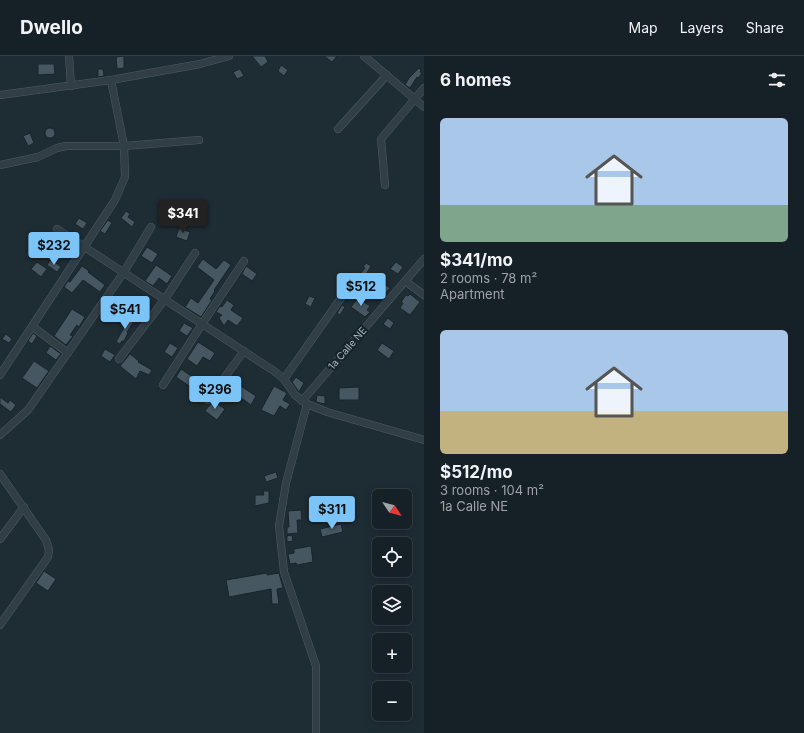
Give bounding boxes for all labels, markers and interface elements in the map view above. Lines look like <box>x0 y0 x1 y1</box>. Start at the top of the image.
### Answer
text: Dwello <box>20 16 83 39</box>
text: Map <box>629 19 658 36</box>
text: Layers <box>680 19 724 36</box>
text: Share <box>746 19 784 36</box>
icon: filters <box>766 69 788 91</box>
text: 6 homes <box>440 70 511 90</box>
icon: home <box>578 144 650 216</box>
pin: $341 <box>159 200 207 234</box>
text: $341 <box>168 205 198 221</box>
pin: $232 <box>30 232 78 266</box>
text: $232 <box>37 237 71 253</box>
text: $341/mo <box>440 250 513 270</box>
text: 2 rooms · 78 m² <box>440 270 537 286</box>
pin: $512 <box>337 273 385 307</box>
text: $512 <box>346 278 376 294</box>
text: Apartment <box>440 286 505 302</box>
pin: $541 <box>101 296 149 330</box>
text: $541 <box>110 301 140 317</box>
street label: 1a Calle NE <box>325 324 369 372</box>
icon: home <box>578 356 650 428</box>
pin: $296 <box>191 376 239 410</box>
text: $296 <box>198 381 232 397</box>
text: $512/mo <box>440 462 513 482</box>
text: 3 rooms · 104 m² <box>440 482 544 498</box>
north arrow <box>372 489 412 529</box>
map controls <box>372 489 412 721</box>
pin: $311 <box>308 496 356 530</box>
text: 1a Calle NE <box>440 498 508 514</box>
text: $311 <box>318 501 346 517</box>
button: locate <box>372 537 412 577</box>
button: layers <box>372 585 412 625</box>
button: + <box>372 633 412 673</box>
button: − <box>372 681 412 721</box>

